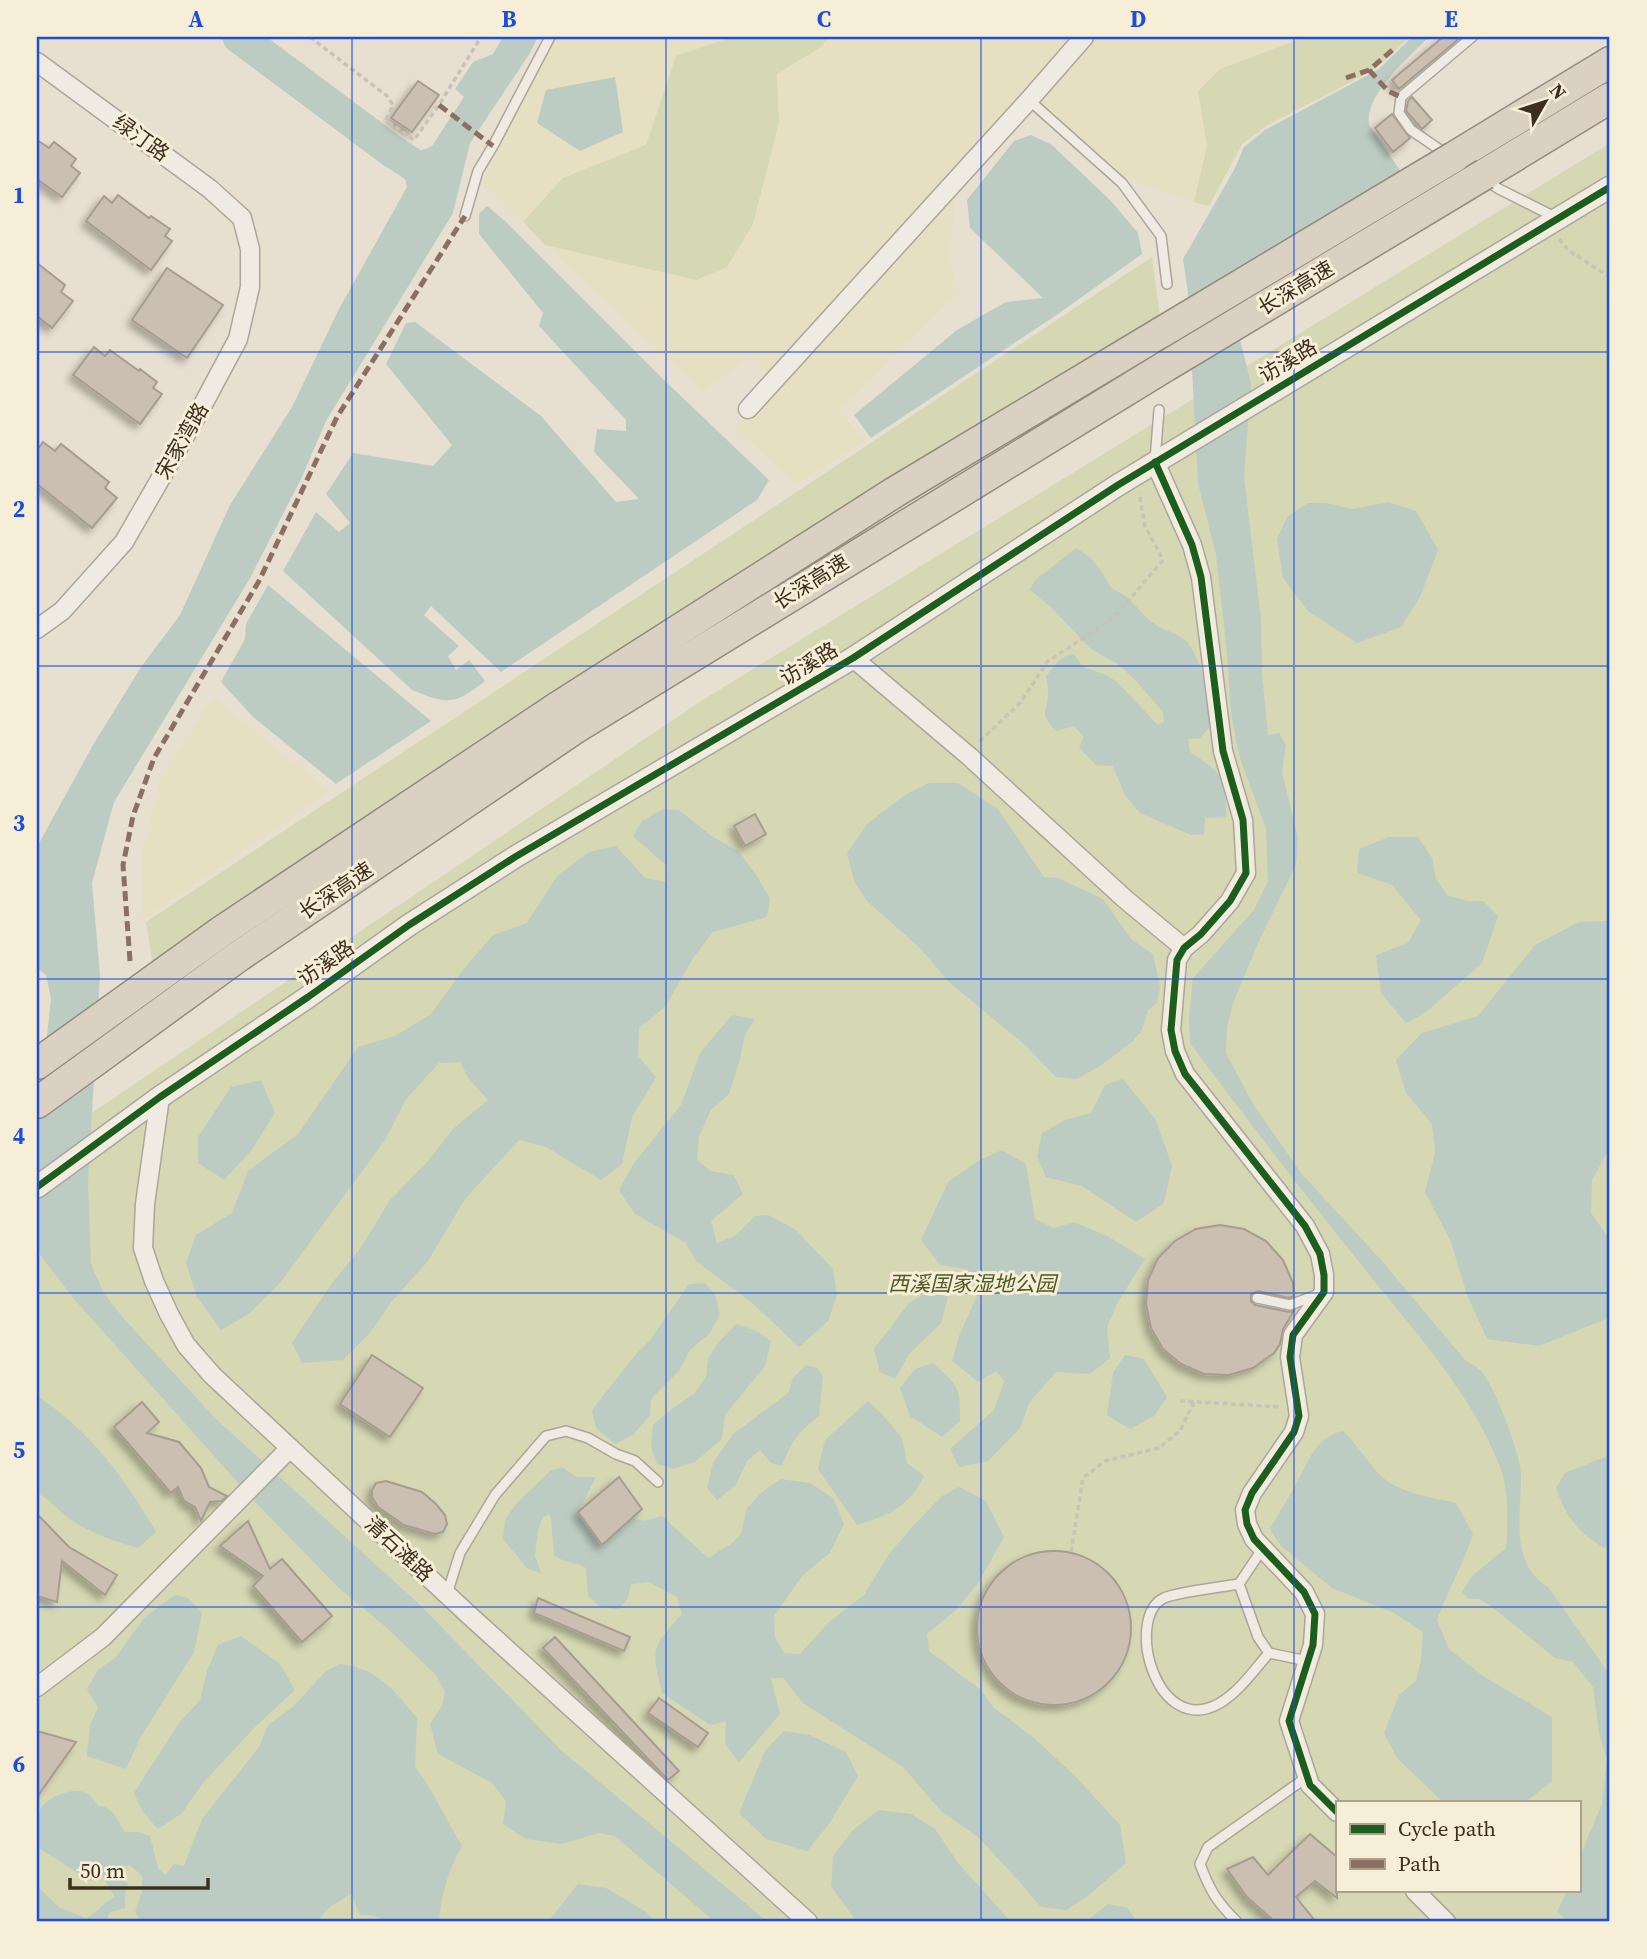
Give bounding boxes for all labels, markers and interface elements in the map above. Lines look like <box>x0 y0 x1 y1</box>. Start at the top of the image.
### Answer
text: A <box>188 3 204 35</box>
text: B <box>502 3 517 35</box>
text: C <box>817 3 831 35</box>
text: D <box>1130 3 1146 35</box>
text: E <box>1444 3 1458 35</box>
north arrow <box>1510 66 1580 136</box>
text: N <box>1544 78 1573 105</box>
street label: 绿汀路 <box>107 107 175 168</box>
text: 1 <box>13 179 25 211</box>
street label: 长深高速 <box>1252 254 1339 322</box>
street label: 访溪路 <box>1253 332 1322 389</box>
street label: 宋家湾路 <box>148 397 215 484</box>
text: 2 <box>13 493 25 525</box>
street label: 长深高速 <box>767 547 854 616</box>
street label: 访溪路 <box>774 635 843 692</box>
text: 3 <box>13 807 25 839</box>
street label: 长深高速 <box>293 855 379 926</box>
street label: 访溪路 <box>292 933 360 993</box>
text: 4 <box>13 1120 25 1152</box>
park label: 西溪国家湿地公园 <box>888 1269 1059 1298</box>
text: 5 <box>13 1434 25 1466</box>
street label: 清石滩路 <box>359 1509 440 1588</box>
text: 6 <box>13 1748 25 1780</box>
legend <box>1336 1801 1580 1892</box>
text: Cycle path <box>1398 1814 1496 1843</box>
scale bar <box>70 1847 208 1891</box>
text: Path <box>1398 1849 1441 1878</box>
text: 50 m <box>80 1856 125 1885</box>

